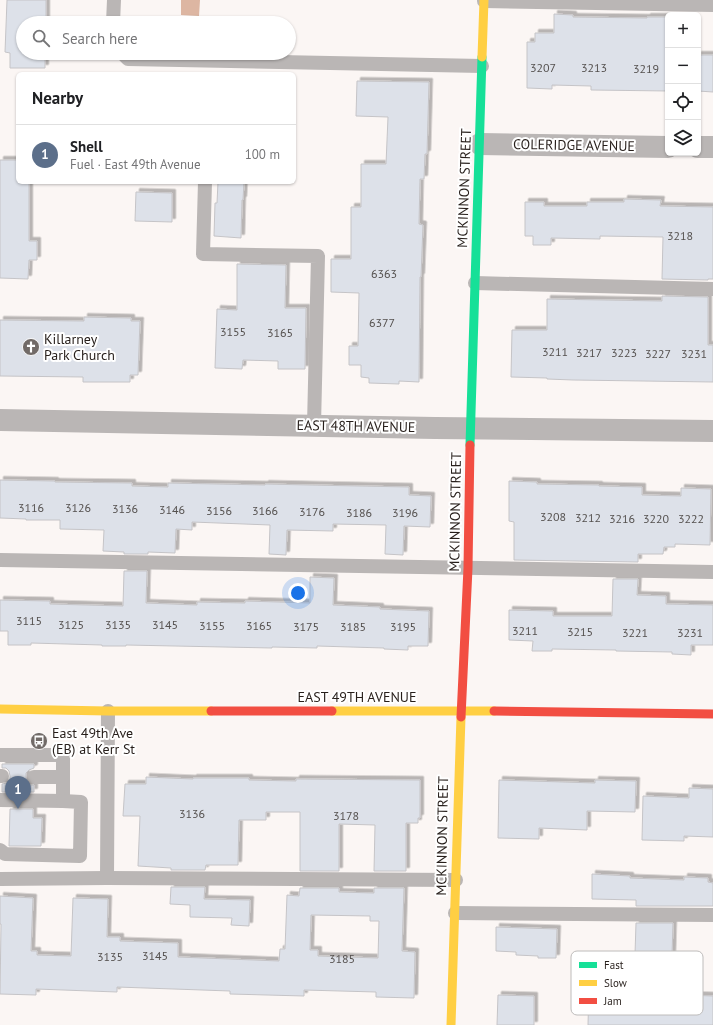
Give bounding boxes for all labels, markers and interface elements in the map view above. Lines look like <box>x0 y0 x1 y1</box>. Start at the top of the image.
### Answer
map controls <box>665 12 701 156</box>
button: + <box>665 12 701 48</box>
search box <box>16 16 296 60</box>
icon: search <box>30 27 52 49</box>
text: Search here <box>62 29 138 48</box>
button: − <box>665 48 701 84</box>
house number: 3207 <box>530 60 556 75</box>
house number: 3213 <box>581 60 607 75</box>
house number: 3219 <box>633 61 659 76</box>
button: locate <box>665 84 701 120</box>
text: Nearby <box>32 87 83 109</box>
button: layers <box>665 120 701 156</box>
street label: MCKINNON STREET <box>453 128 475 248</box>
street label: COLERIDGE AVENUE <box>513 135 635 155</box>
text: Shell <box>70 137 103 156</box>
text: 1 <box>41 146 49 163</box>
text: 100 m <box>245 146 280 163</box>
text: Fuel · East 49th Avenue <box>70 156 201 173</box>
house number: 3218 <box>667 228 693 243</box>
house number: 6363 <box>371 266 397 281</box>
house number: 6377 <box>369 315 395 330</box>
house number: 3155 <box>220 324 246 339</box>
house number: 3165 <box>267 325 293 340</box>
place label: Killarney Park Church <box>44 330 115 364</box>
church icon: Killarney Park Church <box>21 337 41 357</box>
house number: 3211 <box>542 344 568 359</box>
house number: 3217 <box>576 345 602 360</box>
house number: 3223 <box>611 345 637 360</box>
house number: 3227 <box>645 346 671 361</box>
house number: 3231 <box>681 346 707 361</box>
street label: EAST 48TH AVENUE <box>296 416 416 436</box>
street label: MCKINNON STREET <box>445 452 465 572</box>
house number: 3116 <box>18 500 44 515</box>
house number: 3126 <box>65 500 91 515</box>
house number: 3136 <box>112 501 138 516</box>
house number: 3146 <box>159 502 185 517</box>
house number: 3156 <box>206 503 232 518</box>
house number: 3166 <box>252 503 278 518</box>
house number: 3176 <box>299 504 325 519</box>
house number: 3186 <box>346 505 372 520</box>
house number: 3196 <box>392 505 418 520</box>
house number: 3208 <box>540 509 566 524</box>
house number: 3212 <box>575 510 601 525</box>
house number: 3216 <box>609 511 635 526</box>
house number: 3220 <box>643 511 670 526</box>
house number: 3222 <box>678 511 704 526</box>
your location <box>288 583 308 603</box>
house number: 3115 <box>16 613 42 628</box>
house number: 3125 <box>58 617 84 632</box>
house number: 3135 <box>105 617 131 632</box>
house number: 3145 <box>152 617 178 632</box>
house number: 3155 <box>199 618 225 633</box>
house number: 3165 <box>246 618 272 633</box>
house number: 3175 <box>293 619 319 634</box>
house number: 3185 <box>340 619 366 634</box>
house number: 3195 <box>390 619 416 634</box>
house number: 3211 <box>512 623 538 638</box>
house number: 3215 <box>567 624 593 639</box>
house number: 3221 <box>622 625 648 640</box>
house number: 3231 <box>677 625 703 640</box>
street label: EAST 49TH AVENUE <box>298 688 416 706</box>
place label: East 49th Ave (EB) at Kerr St <box>52 724 135 758</box>
bus stop icon: East 49th Ave (EB) at Kerr St <box>29 731 49 751</box>
pin: 1 <box>5 776 31 809</box>
street label: MCKINNON STREET <box>432 776 452 896</box>
house number: 3136 <box>179 806 205 821</box>
house number: 3178 <box>333 808 359 823</box>
house number: 3145 <box>142 948 168 963</box>
house number: 3135 <box>97 949 123 964</box>
house number: 3185 <box>329 951 355 966</box>
legend <box>571 951 703 1015</box>
text: Fast <box>604 958 624 972</box>
text: Slow <box>604 976 627 990</box>
text: Jam <box>603 994 622 1008</box>

